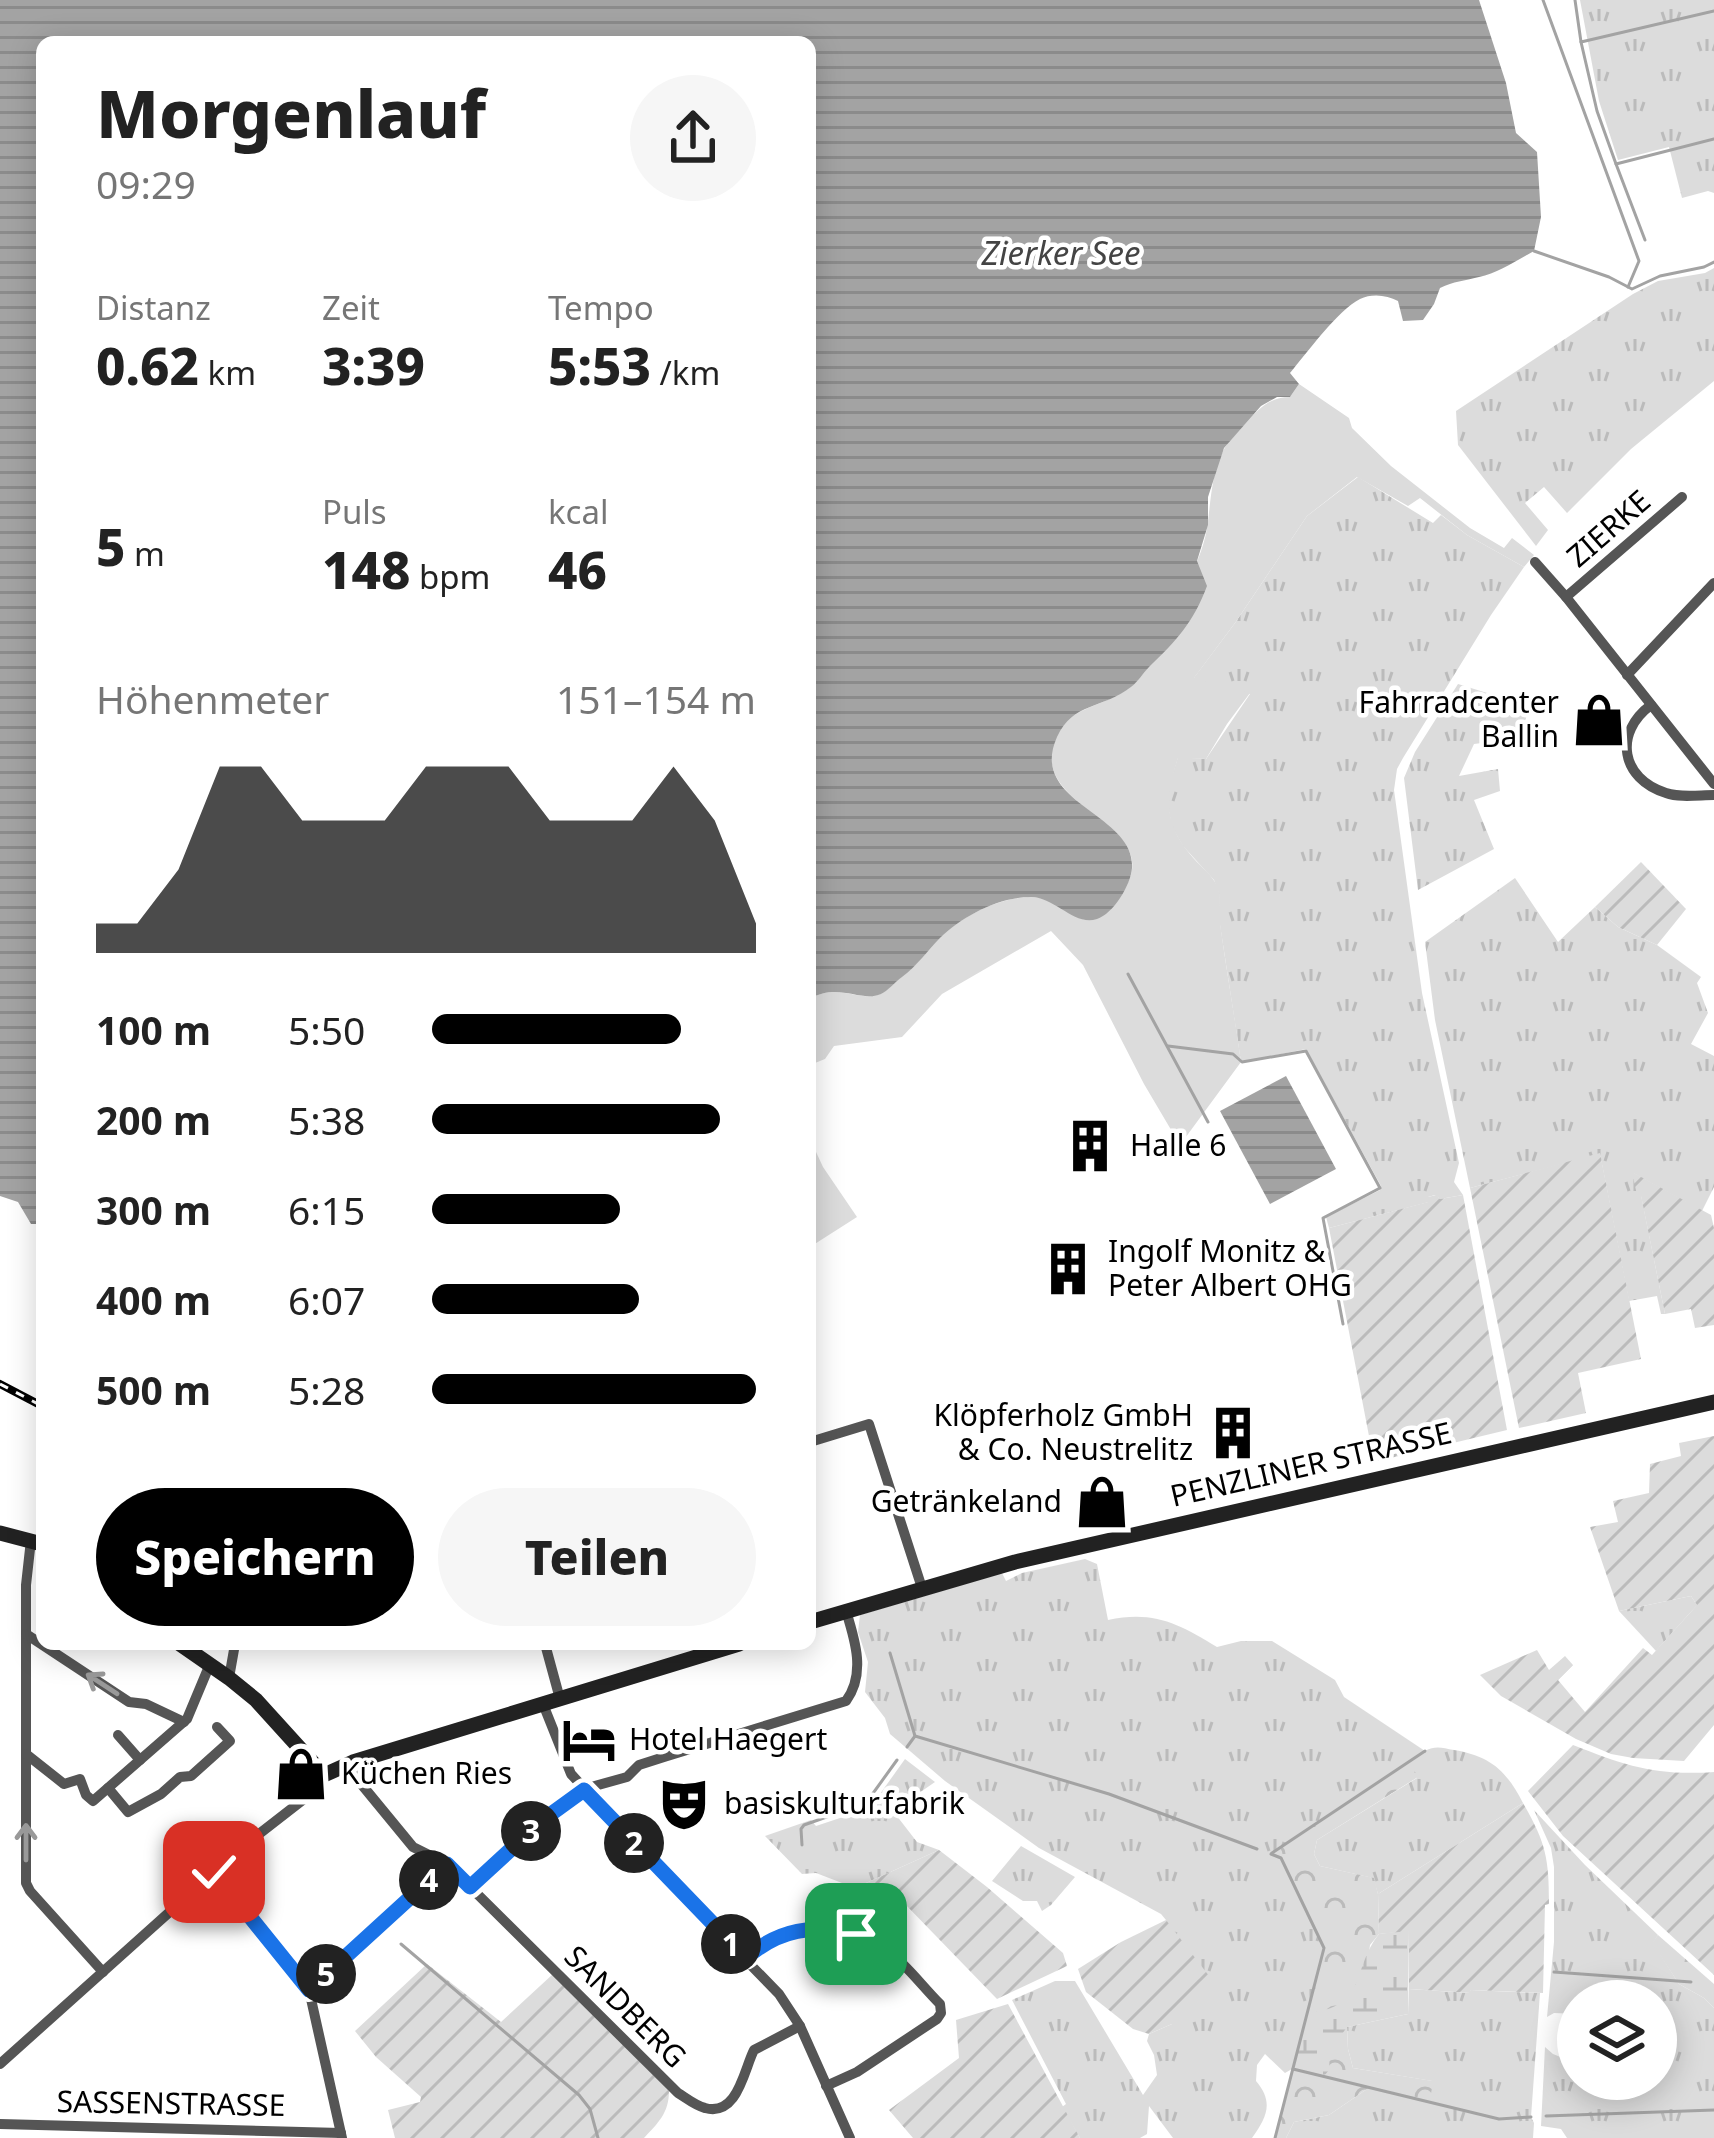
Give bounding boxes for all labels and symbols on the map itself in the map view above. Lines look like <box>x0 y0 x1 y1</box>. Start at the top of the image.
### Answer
water label: Zierker See <box>980 230 1141 275</box>
street label: ZIERKE <box>1558 480 1658 575</box>
place label: Fahrradcenter Ballin <box>1359 681 1559 756</box>
shop icon: Fahrradcenter Ballin <box>1570 691 1628 749</box>
building icon: Halle 6 <box>1061 1117 1119 1175</box>
place label: Halle 6 <box>1130 1124 1226 1165</box>
place label: Ingolf Monitz & Peter Albert OHG <box>1108 1230 1352 1305</box>
building icon: Ingolf Monitz & Peter Albert OHG <box>1039 1240 1097 1298</box>
place label: Klöpferholz GmbH & Co. Neustrelitz <box>934 1394 1193 1469</box>
building icon: Klöpferholz GmbH & Co. Neustrelitz <box>1204 1404 1262 1462</box>
street label: PENZLINER STRASSE <box>1166 1411 1455 1516</box>
shop icon: Getränkeland <box>1073 1473 1131 1531</box>
place label: Getränkeland <box>871 1480 1062 1521</box>
one-way arrow <box>86 1672 120 1697</box>
hotel icon: Hotel Haegert <box>560 1711 618 1769</box>
place label: Hotel Haegert <box>629 1718 827 1759</box>
shop icon: Küchen Ries <box>272 1745 330 1803</box>
place label: Küchen Ries <box>341 1752 512 1793</box>
theatre icon: basiskultur.fabrik <box>655 1775 713 1833</box>
place label: basiskultur.fabrik <box>724 1782 965 1823</box>
pin: 3 <box>501 1801 561 1861</box>
pin: 2 <box>604 1813 664 1873</box>
pin <box>163 1821 265 1923</box>
one-way arrow <box>15 1823 37 1862</box>
pin: 4 <box>399 1850 459 1910</box>
pin <box>805 1883 907 1985</box>
pin: 1 <box>701 1914 761 1974</box>
street label: SANDBERG <box>556 1936 696 2076</box>
pin: 5 <box>296 1944 356 2004</box>
street label: SASSENSTRASSE <box>56 2080 286 2125</box>

